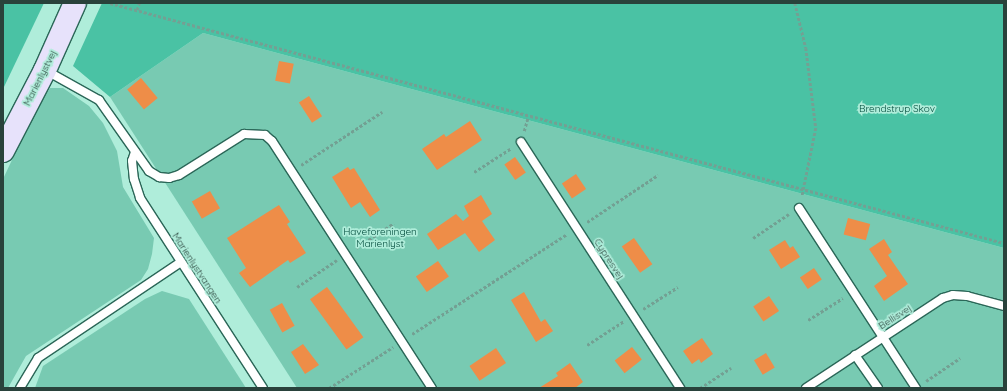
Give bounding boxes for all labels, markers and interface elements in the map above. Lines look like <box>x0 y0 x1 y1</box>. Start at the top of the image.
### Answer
street label: Marienlystvej <box>21 48 59 108</box>
park label: Brendstrup Skov <box>859 103 935 115</box>
park label: Haveforeningen Marienlyst <box>343 225 417 248</box>
street label: Marienlystvangen <box>170 230 224 306</box>
street label: Cypresvej <box>591 237 627 281</box>
street label: Bellisvej <box>876 302 914 332</box>

